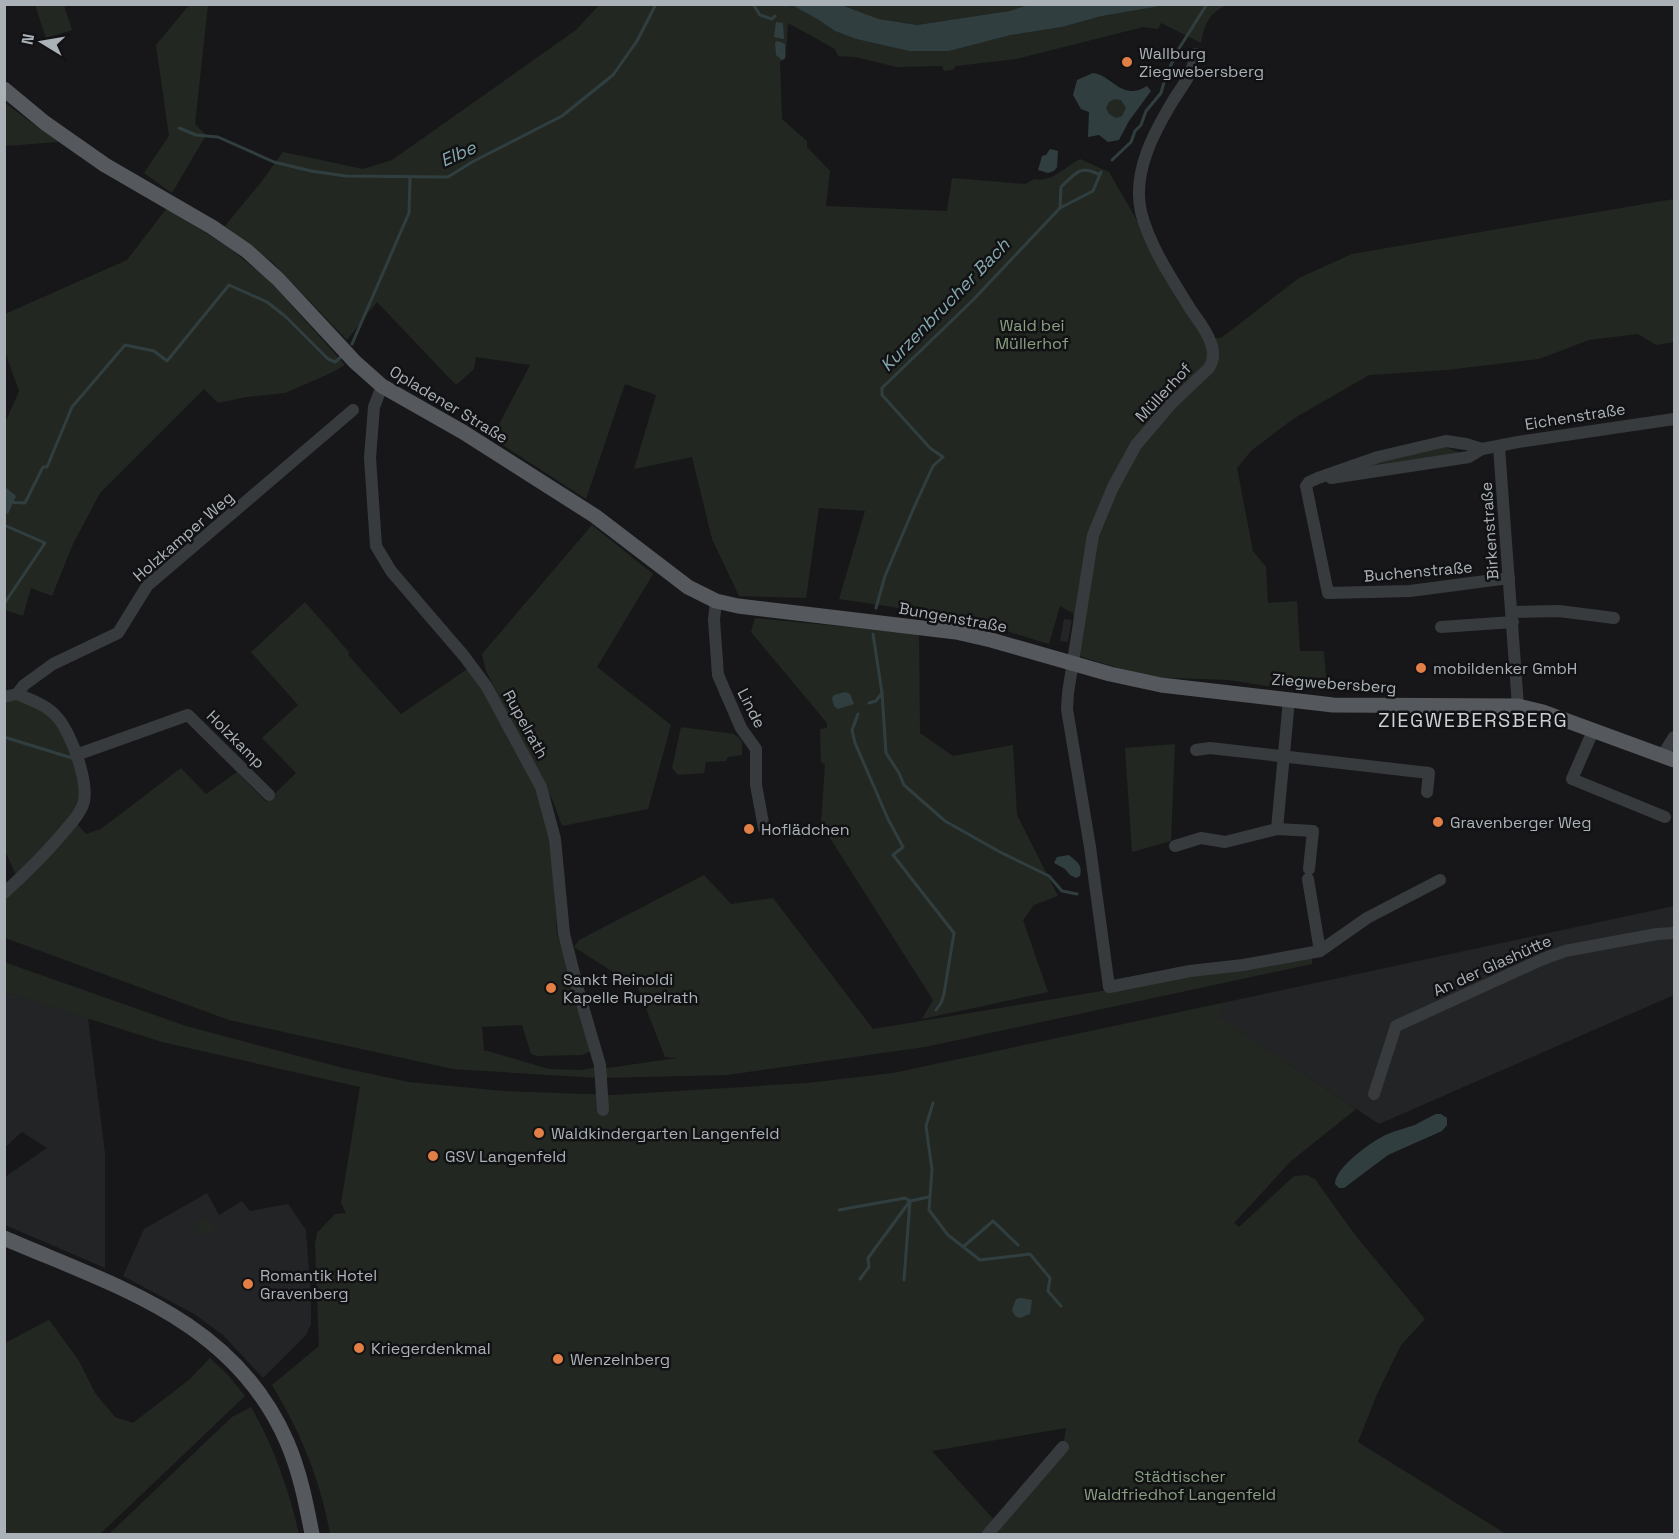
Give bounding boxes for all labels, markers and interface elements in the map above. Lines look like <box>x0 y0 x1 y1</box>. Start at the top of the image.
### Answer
north arrow <box>12 12 72 72</box>
text: N <box>16 32 39 47</box>
place label: Wallburg Ziegwebersberg <box>1139 43 1264 82</box>
marker: Wallburg Ziegwebersberg <box>1120 55 1134 69</box>
water label: Elbe <box>436 135 481 172</box>
water label: Kurzenbrucher Bach <box>875 233 1015 376</box>
park label: Wald bei Müllerhof <box>995 315 1069 354</box>
street label: Müllerhof <box>1131 358 1196 426</box>
street label: Opladener Straße <box>386 361 512 448</box>
street label: Eichenstraße <box>1523 398 1627 435</box>
street label: Birkenstraße <box>1476 481 1503 581</box>
street label: Holzkamper Weg <box>128 487 238 586</box>
street label: Buchenstraße <box>1363 556 1473 587</box>
street label: Bungenstraße <box>897 598 1009 637</box>
place label: mobildenker GmbH <box>1433 658 1577 679</box>
marker: mobildenker GmbH <box>1414 661 1428 675</box>
street label: Ziegwebersberg <box>1271 669 1397 698</box>
street label: Linde <box>733 685 771 732</box>
street label: Rupelrath <box>498 686 553 762</box>
street label: Holzkamp <box>202 706 269 773</box>
district label: ZIEGWEBERSBERG <box>1378 707 1568 733</box>
place label: Gravenberger Weg <box>1450 812 1592 833</box>
marker: Gravenberger Weg <box>1431 815 1445 829</box>
place label: Hoflädchen <box>761 819 850 840</box>
marker: Hoflädchen <box>742 822 756 836</box>
street label: An der Glashütte <box>1430 930 1555 1001</box>
place label: Sankt Reinoldi Kapelle Rupelrath <box>563 969 698 1008</box>
marker: Sankt Reinoldi Kapelle Rupelrath <box>544 981 558 995</box>
place label: Waldkindergarten Langenfeld <box>551 1123 780 1144</box>
marker: Waldkindergarten Langenfeld <box>532 1126 546 1140</box>
place label: GSV Langenfeld <box>445 1146 566 1167</box>
marker: GSV Langenfeld <box>426 1149 440 1163</box>
place label: Romantik Hotel Gravenberg <box>260 1265 377 1304</box>
marker: Romantik Hotel Gravenberg <box>241 1277 255 1291</box>
place label: Kriegerdenkmal <box>371 1338 491 1359</box>
marker: Kriegerdenkmal <box>352 1341 366 1355</box>
place label: Wenzelnberg <box>570 1349 670 1370</box>
marker: Wenzelnberg <box>551 1352 565 1366</box>
park label: Städtischer Waldfriedhof Langenfeld <box>1084 1466 1276 1505</box>

